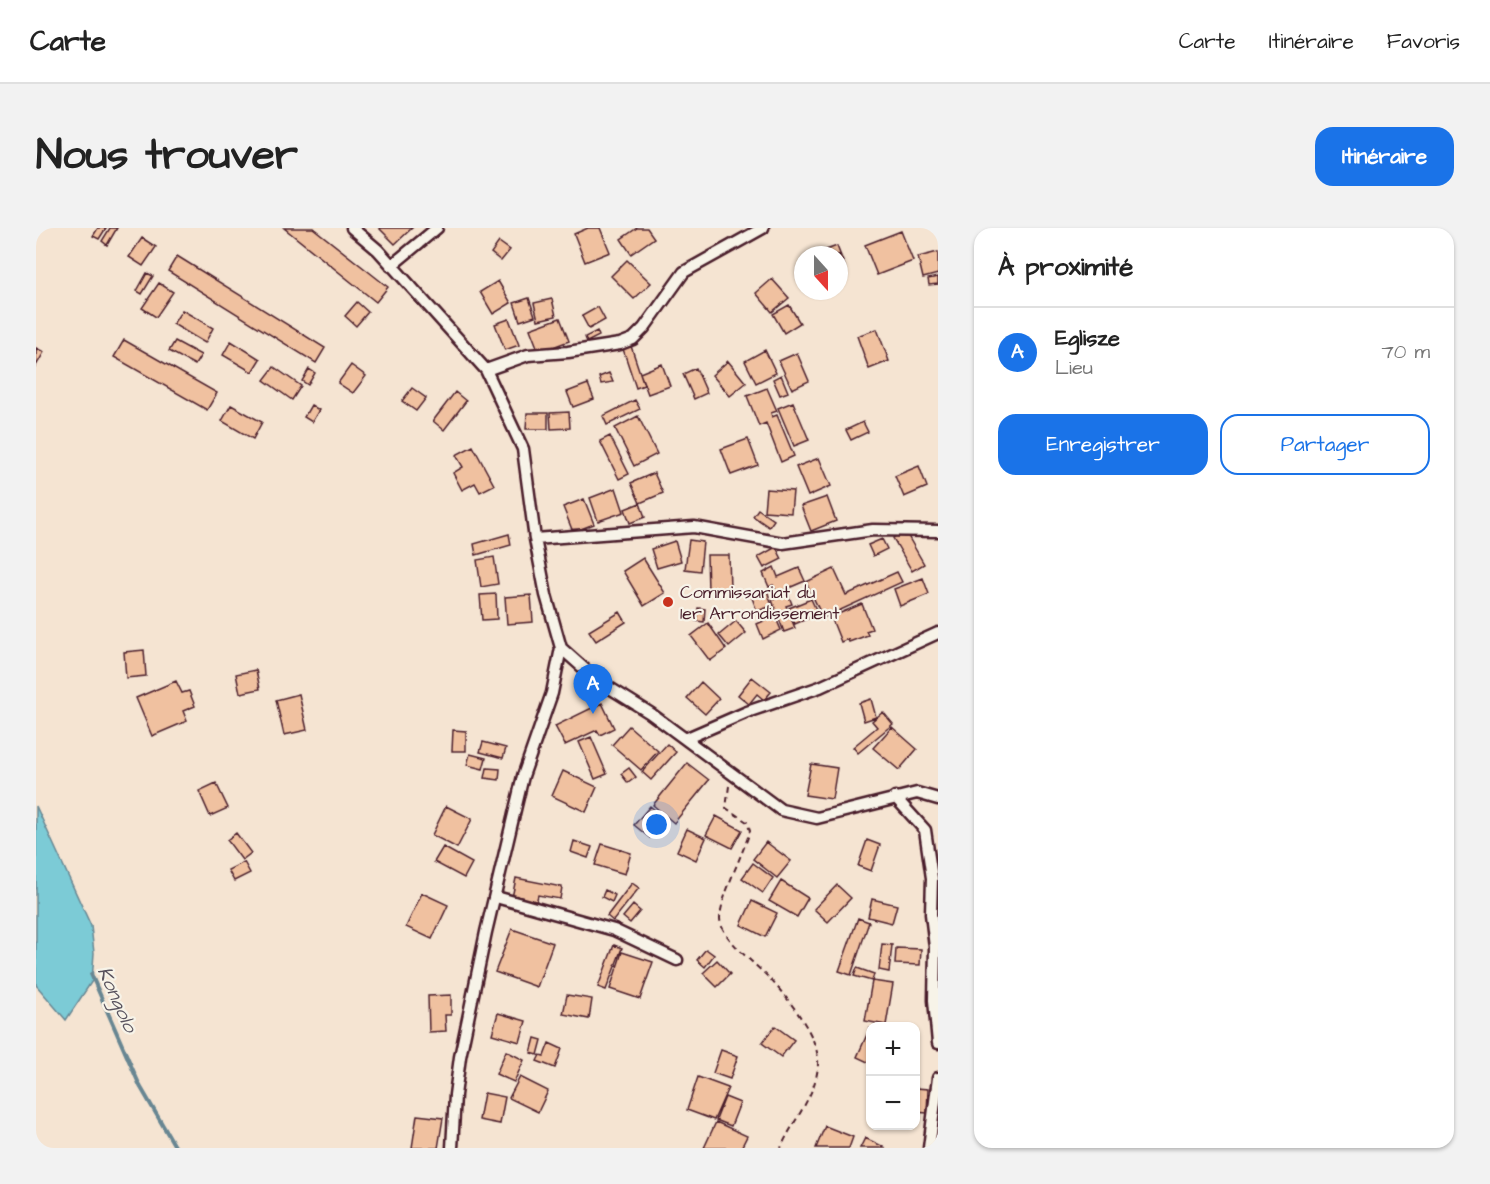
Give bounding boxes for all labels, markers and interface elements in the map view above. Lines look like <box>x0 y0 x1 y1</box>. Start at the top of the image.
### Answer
text: Carte <box>30 22 106 61</box>
text: Carte <box>1179 27 1236 56</box>
text: Itinéraire <box>1269 27 1354 56</box>
text: Favoris <box>1387 27 1460 56</box>
text: Nous trouver <box>36 127 298 185</box>
button: Itinéraire <box>1315 127 1454 186</box>
north arrow <box>794 246 848 300</box>
text: À proximité <box>998 249 1133 285</box>
text: Eglisze <box>1055 323 1120 354</box>
text: A <box>1011 338 1024 366</box>
text: 70 m <box>1382 338 1430 366</box>
text: Lieu <box>1055 354 1093 382</box>
button: Enregistrer <box>998 414 1208 475</box>
button: Partager <box>1220 414 1430 475</box>
place label: Commissariat du 1er Arrondissement <box>680 580 840 626</box>
marker: Commissariat du 1er Arrondissement <box>661 595 675 609</box>
pin: A <box>574 664 612 714</box>
your location <box>642 810 671 839</box>
water label: Kongolo <box>89 962 145 1039</box>
map controls <box>866 1022 920 1130</box>
button: + <box>866 1022 920 1076</box>
button: − <box>866 1076 920 1130</box>

